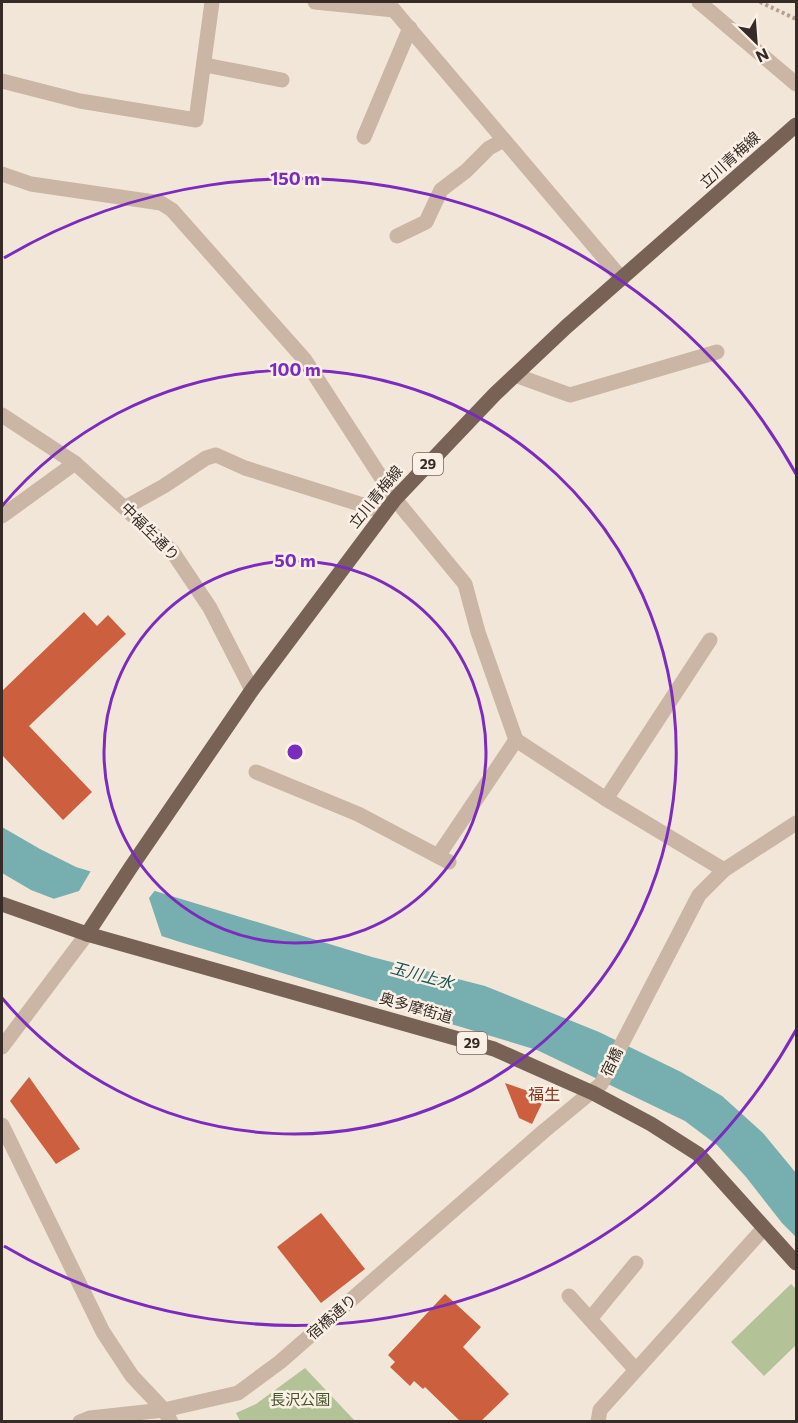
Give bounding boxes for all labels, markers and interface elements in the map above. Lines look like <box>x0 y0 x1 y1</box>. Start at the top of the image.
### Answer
north arrow <box>726 12 786 72</box>
text: N <box>753 45 772 67</box>
street label: 立川青梅線 <box>695 127 763 191</box>
text: 150 m <box>270 167 320 189</box>
text: 100 m <box>269 358 321 380</box>
road number: 29 <box>413 453 443 475</box>
street label: 立川青梅線 <box>345 462 406 531</box>
street label: 中福生通り <box>118 498 184 564</box>
text: 50 m <box>274 549 316 571</box>
centre of rings <box>285 742 305 762</box>
water label: 玉川上水 <box>389 957 457 992</box>
street label: 奥多摩街道 <box>378 988 455 1026</box>
road number: 29 <box>457 1032 487 1054</box>
street label: 宿橋 <box>596 1044 626 1079</box>
district label: 福生 <box>528 1084 560 1103</box>
street label: 宿橋通り <box>303 1290 360 1343</box>
park label: 長沢公園 <box>270 1390 330 1408</box>

